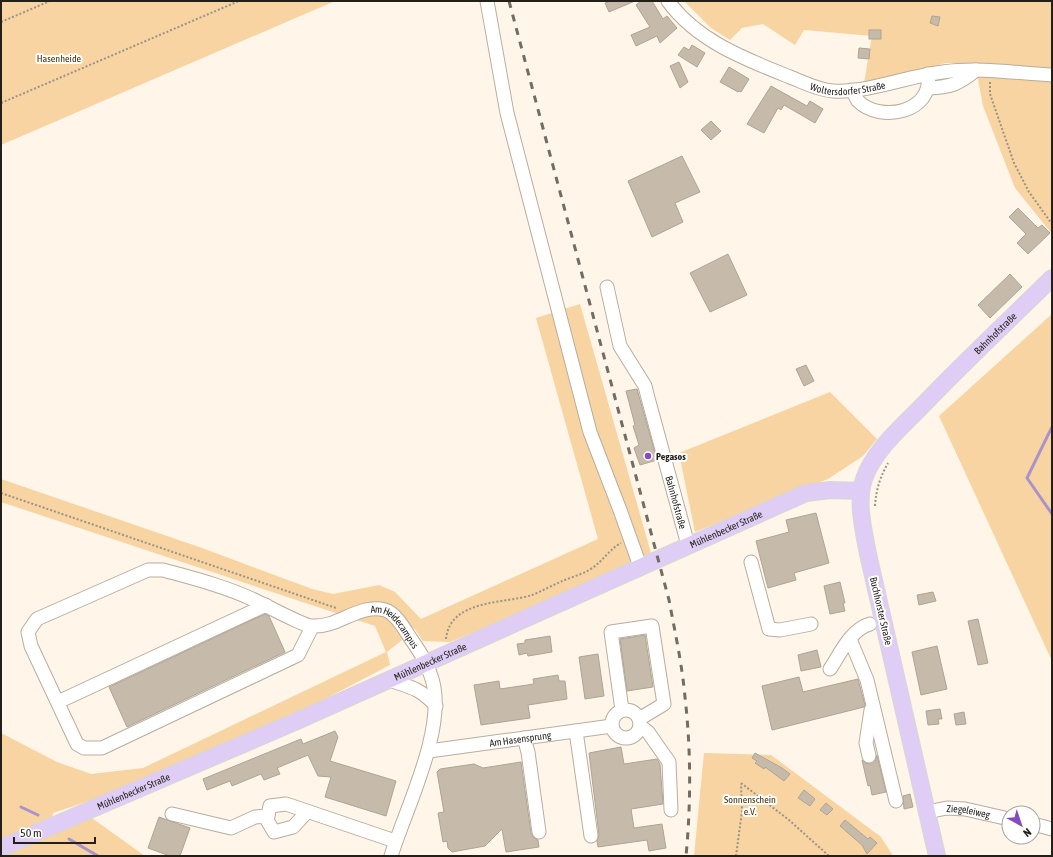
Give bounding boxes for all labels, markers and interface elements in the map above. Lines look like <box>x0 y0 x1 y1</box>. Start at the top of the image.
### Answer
park label: Hasenheide <box>37 53 82 64</box>
street label: Woltersdorfer Straße <box>809 79 887 97</box>
street label: Bahnhofstraße <box>972 310 1019 356</box>
marker: Pegasos <box>643 451 653 461</box>
place label: Pegasos <box>656 451 686 462</box>
street label: Bahnhofstraße <box>664 475 689 530</box>
street label: Mühlenbecker Straße <box>688 508 764 550</box>
street label: Buchhorster Straße <box>868 576 894 647</box>
street label: Am Heidecampus <box>370 603 421 651</box>
street label: Mühlenbecker Straße <box>392 640 468 682</box>
street label: Am Hasensprung <box>489 729 552 748</box>
street label: Mühlenbecker Straße <box>95 771 172 812</box>
park label: Sonnenschein e.V. <box>724 794 776 817</box>
street label: Ziegeleiweg <box>946 802 992 820</box>
north arrow <box>1001 805 1041 845</box>
scale bar <box>14 819 95 845</box>
text: 50 m <box>20 826 42 840</box>
text: N <box>1021 826 1034 839</box>

